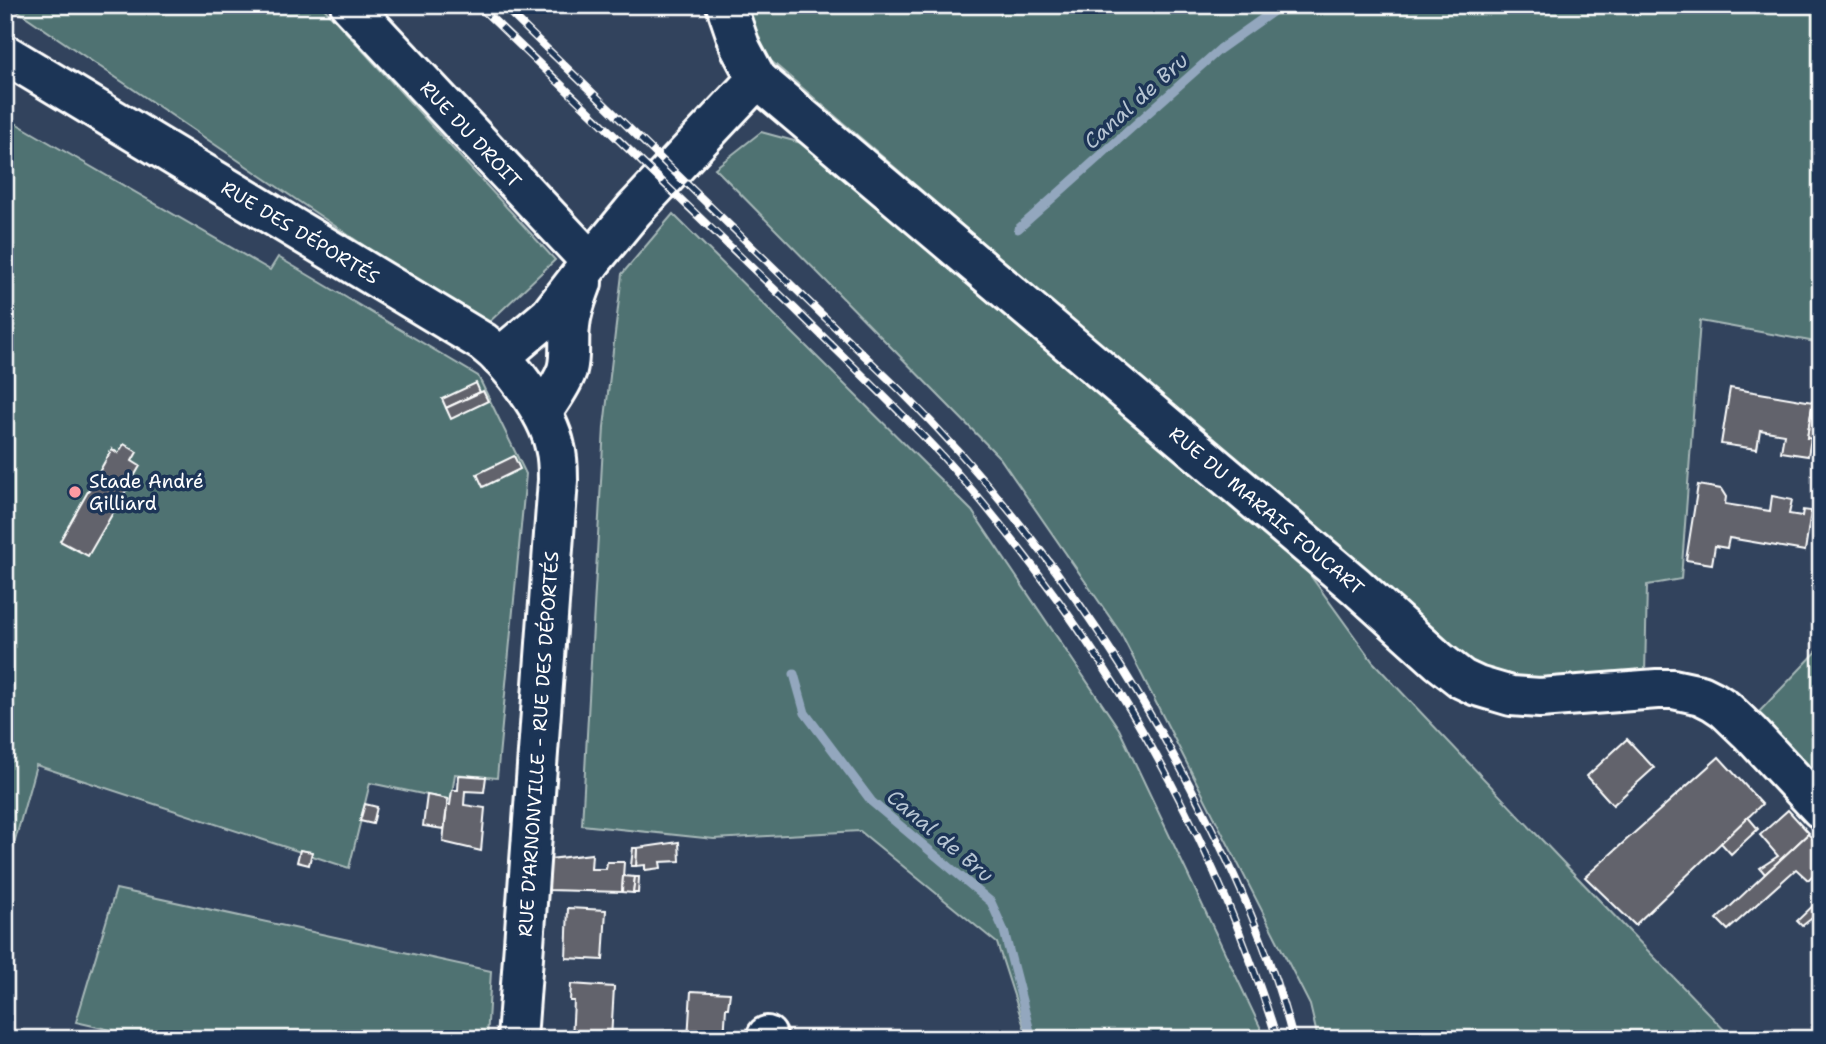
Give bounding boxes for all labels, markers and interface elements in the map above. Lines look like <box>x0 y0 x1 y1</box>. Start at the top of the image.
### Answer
water label: Canal de Bru <box>1078 47 1194 155</box>
street label: RUE DU DROIT <box>415 76 527 193</box>
street label: RUE DES DÉPORTÉS <box>217 175 384 290</box>
street label: RUE DU MARAIS FOUCART <box>1164 421 1370 601</box>
place label: Stade André Gilliard <box>89 469 204 516</box>
marker: Stade André Gilliard <box>67 484 83 500</box>
street label: RUE D'ARNONVILLE - RUE DES DÉPORTÉS <box>512 550 564 938</box>
water label: Canal de Bru <box>881 783 999 889</box>

